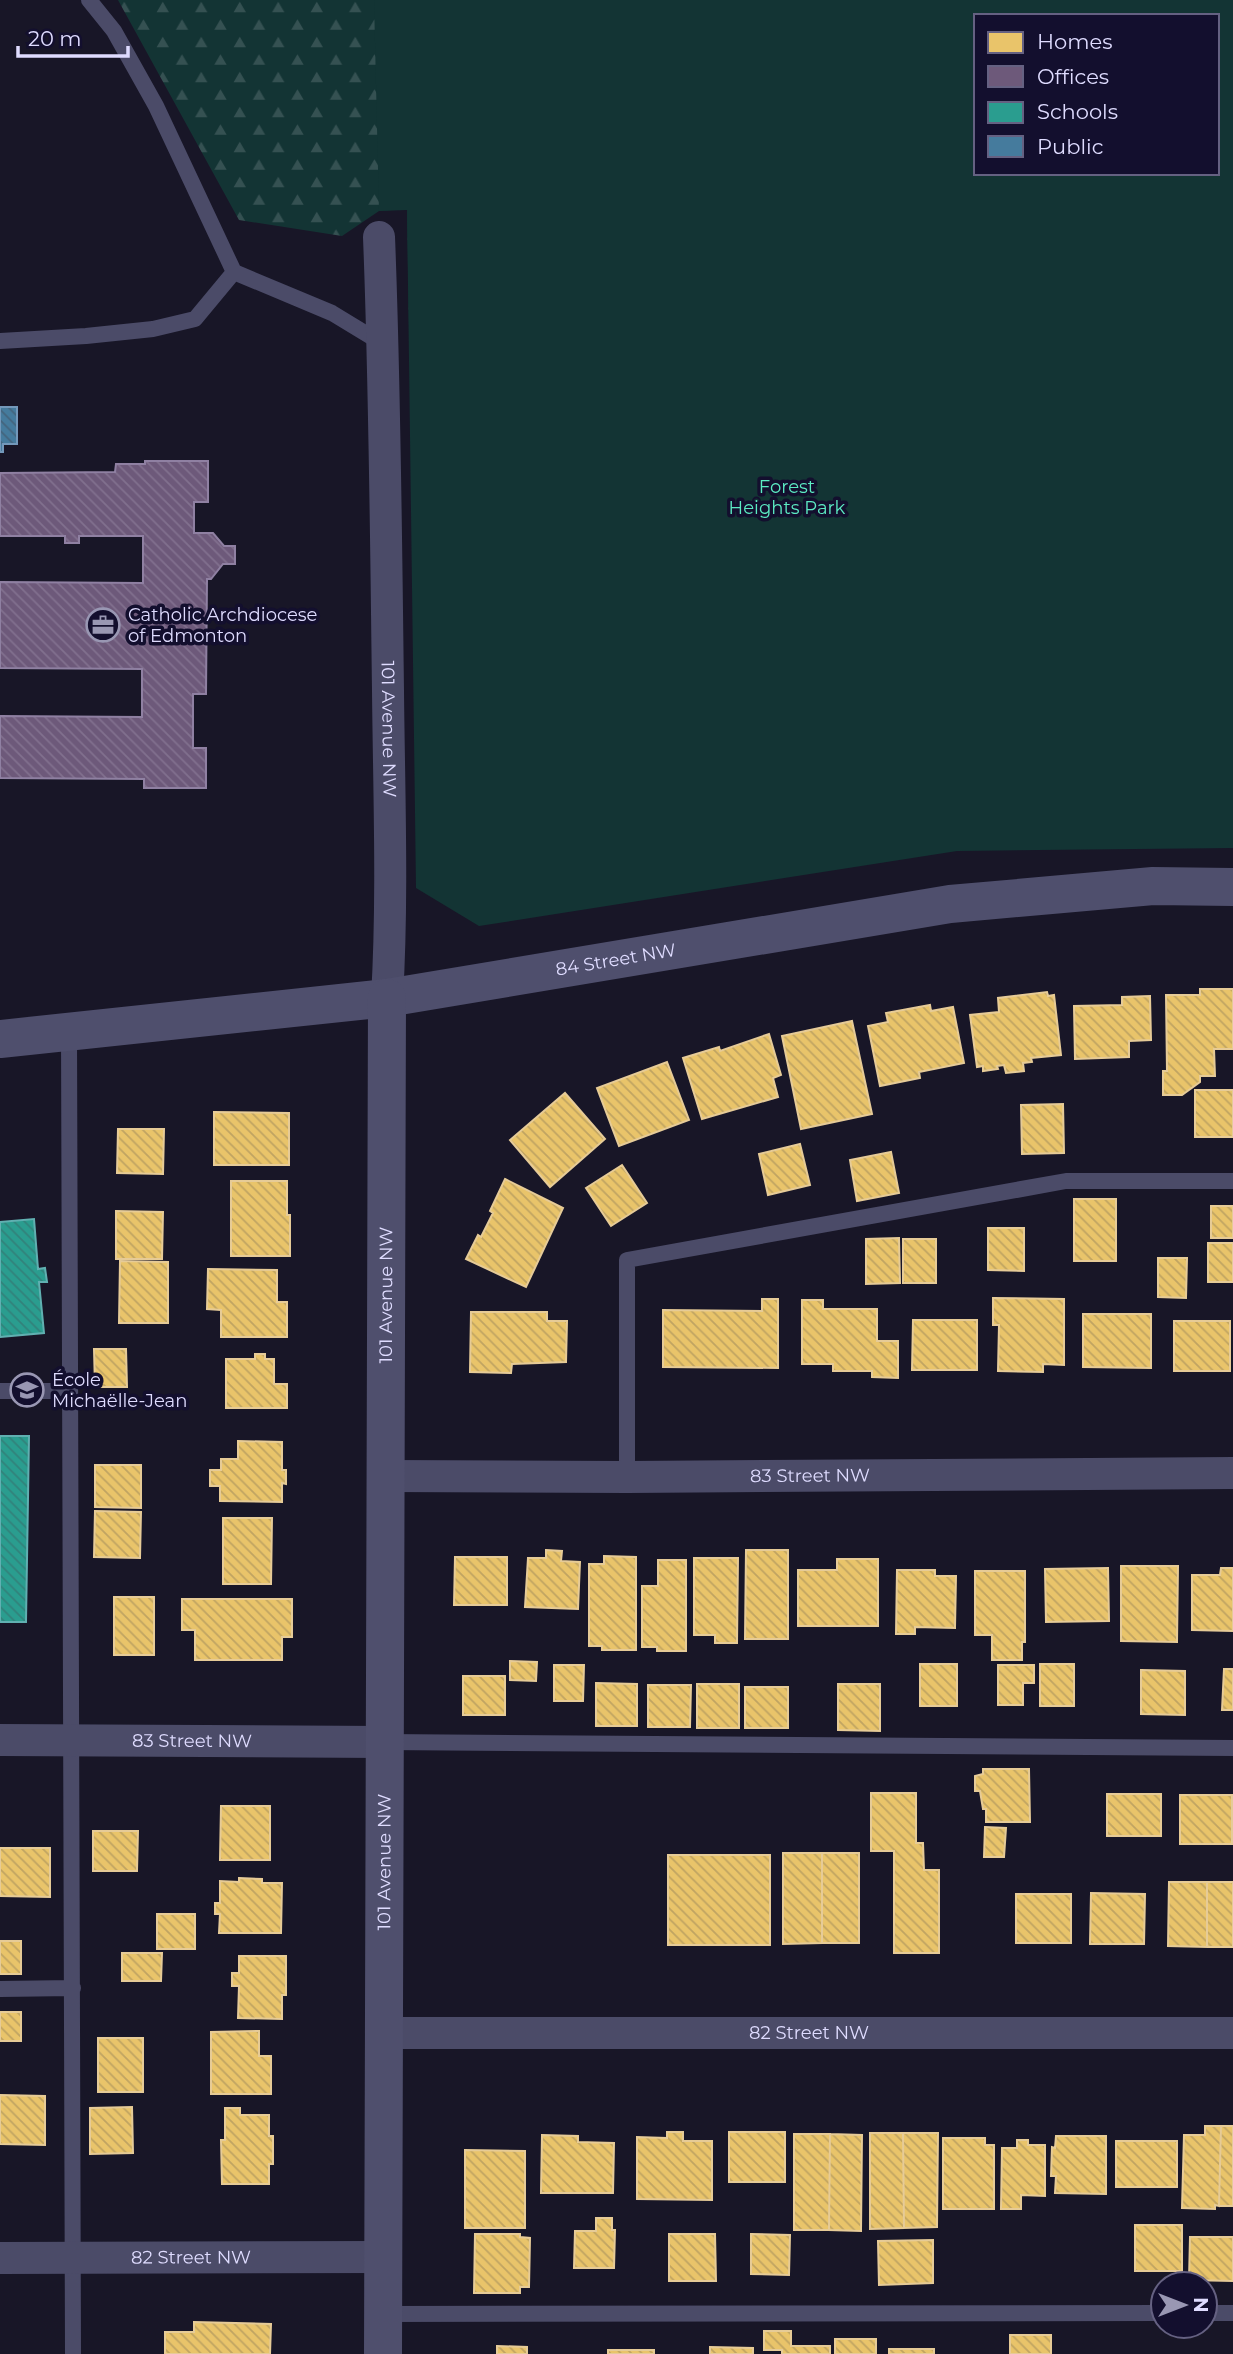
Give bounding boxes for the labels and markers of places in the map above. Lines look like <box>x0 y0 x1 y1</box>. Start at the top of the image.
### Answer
place label: Catholic Archdiocese of Edmonton <box>128 604 318 647</box>
office icon: Catholic Archdiocese of Edmonton <box>84 606 122 644</box>
place label: École Michaëlle-Jean <box>52 1369 187 1412</box>
school or university icon: École Michaëlle-Jean <box>8 1371 46 1409</box>

